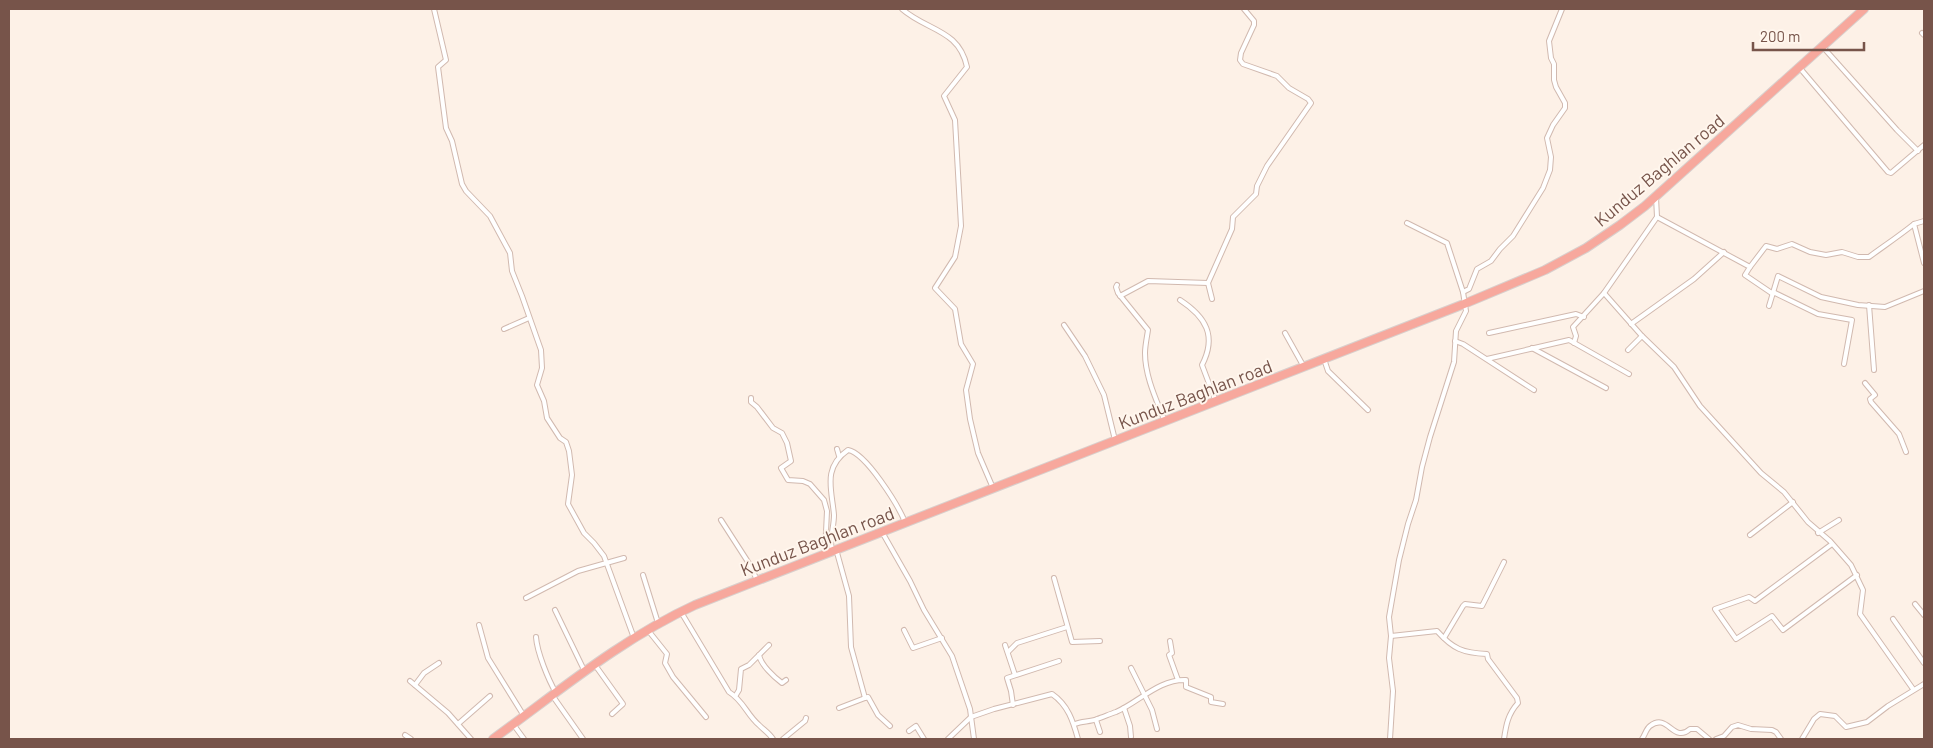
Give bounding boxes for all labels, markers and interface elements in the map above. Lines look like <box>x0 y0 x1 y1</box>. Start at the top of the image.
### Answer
scale bar <box>1753 20 1864 52</box>
text: 200 m <box>1760 27 1800 45</box>
street label: Kunduz Baghlan road <box>1590 109 1728 231</box>
street label: Kunduz Baghlan road <box>1115 355 1275 433</box>
street label: Kunduz Baghlan road <box>737 502 897 580</box>

